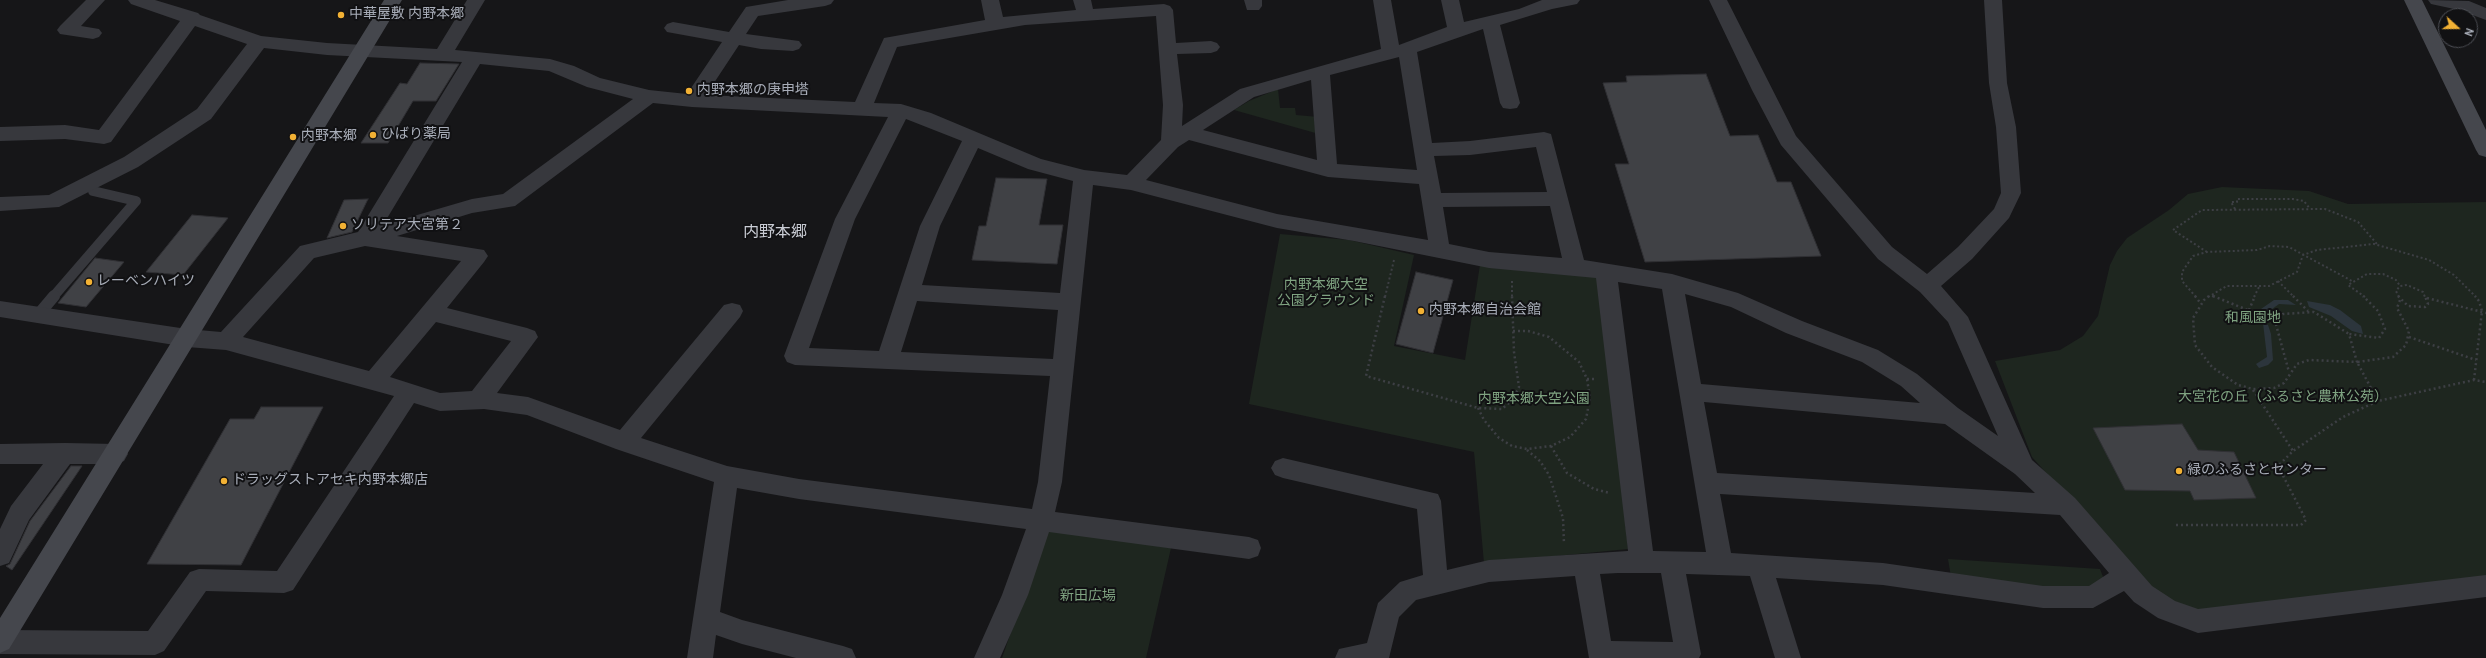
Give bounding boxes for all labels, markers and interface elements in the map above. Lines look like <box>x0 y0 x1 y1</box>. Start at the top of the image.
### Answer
place label: 中華屋敷 内野本郷 <box>349 7 464 23</box>
north arrow <box>2438 8 2478 48</box>
marker: 中華屋敷 内野本郷 <box>336 10 346 20</box>
text: N <box>2460 26 2476 38</box>
place label: 内野本郷の庚申塔 <box>697 83 809 99</box>
marker: 内野本郷の庚申塔 <box>684 86 694 96</box>
place label: ひばり薬局 <box>381 127 451 143</box>
place label: 内野本郷 <box>301 129 357 145</box>
marker: ひばり薬局 <box>368 130 378 140</box>
marker: 内野本郷 <box>288 132 298 142</box>
place label: ソリテア大宮第２ <box>351 218 463 234</box>
marker: ソリテア大宮第２ <box>338 221 348 231</box>
district label: 内野本郷 <box>743 224 807 244</box>
place label: レーベンハイツ <box>97 274 195 290</box>
marker: レーベンハイツ <box>84 277 94 287</box>
park label: 内野本郷大空 公園グラウンド <box>1277 278 1375 310</box>
place label: 内野本郷自治会館 <box>1429 303 1541 319</box>
marker: 内野本郷自治会館 <box>1416 306 1426 316</box>
park label: 和風園地 <box>2225 311 2281 327</box>
park label: 大宮花の丘（ふるさと農林公苑） <box>2178 390 2388 406</box>
park label: 内野本郷大空公園 <box>1478 392 1590 408</box>
place label: 緑のふるさとセンター <box>2187 463 2327 479</box>
marker: 緑のふるさとセンター <box>2174 466 2184 476</box>
place label: ドラッグストアセキ内野本郷店 <box>232 473 428 489</box>
marker: ドラッグストアセキ内野本郷店 <box>219 476 229 486</box>
park label: 新田広場 <box>1060 589 1116 605</box>

